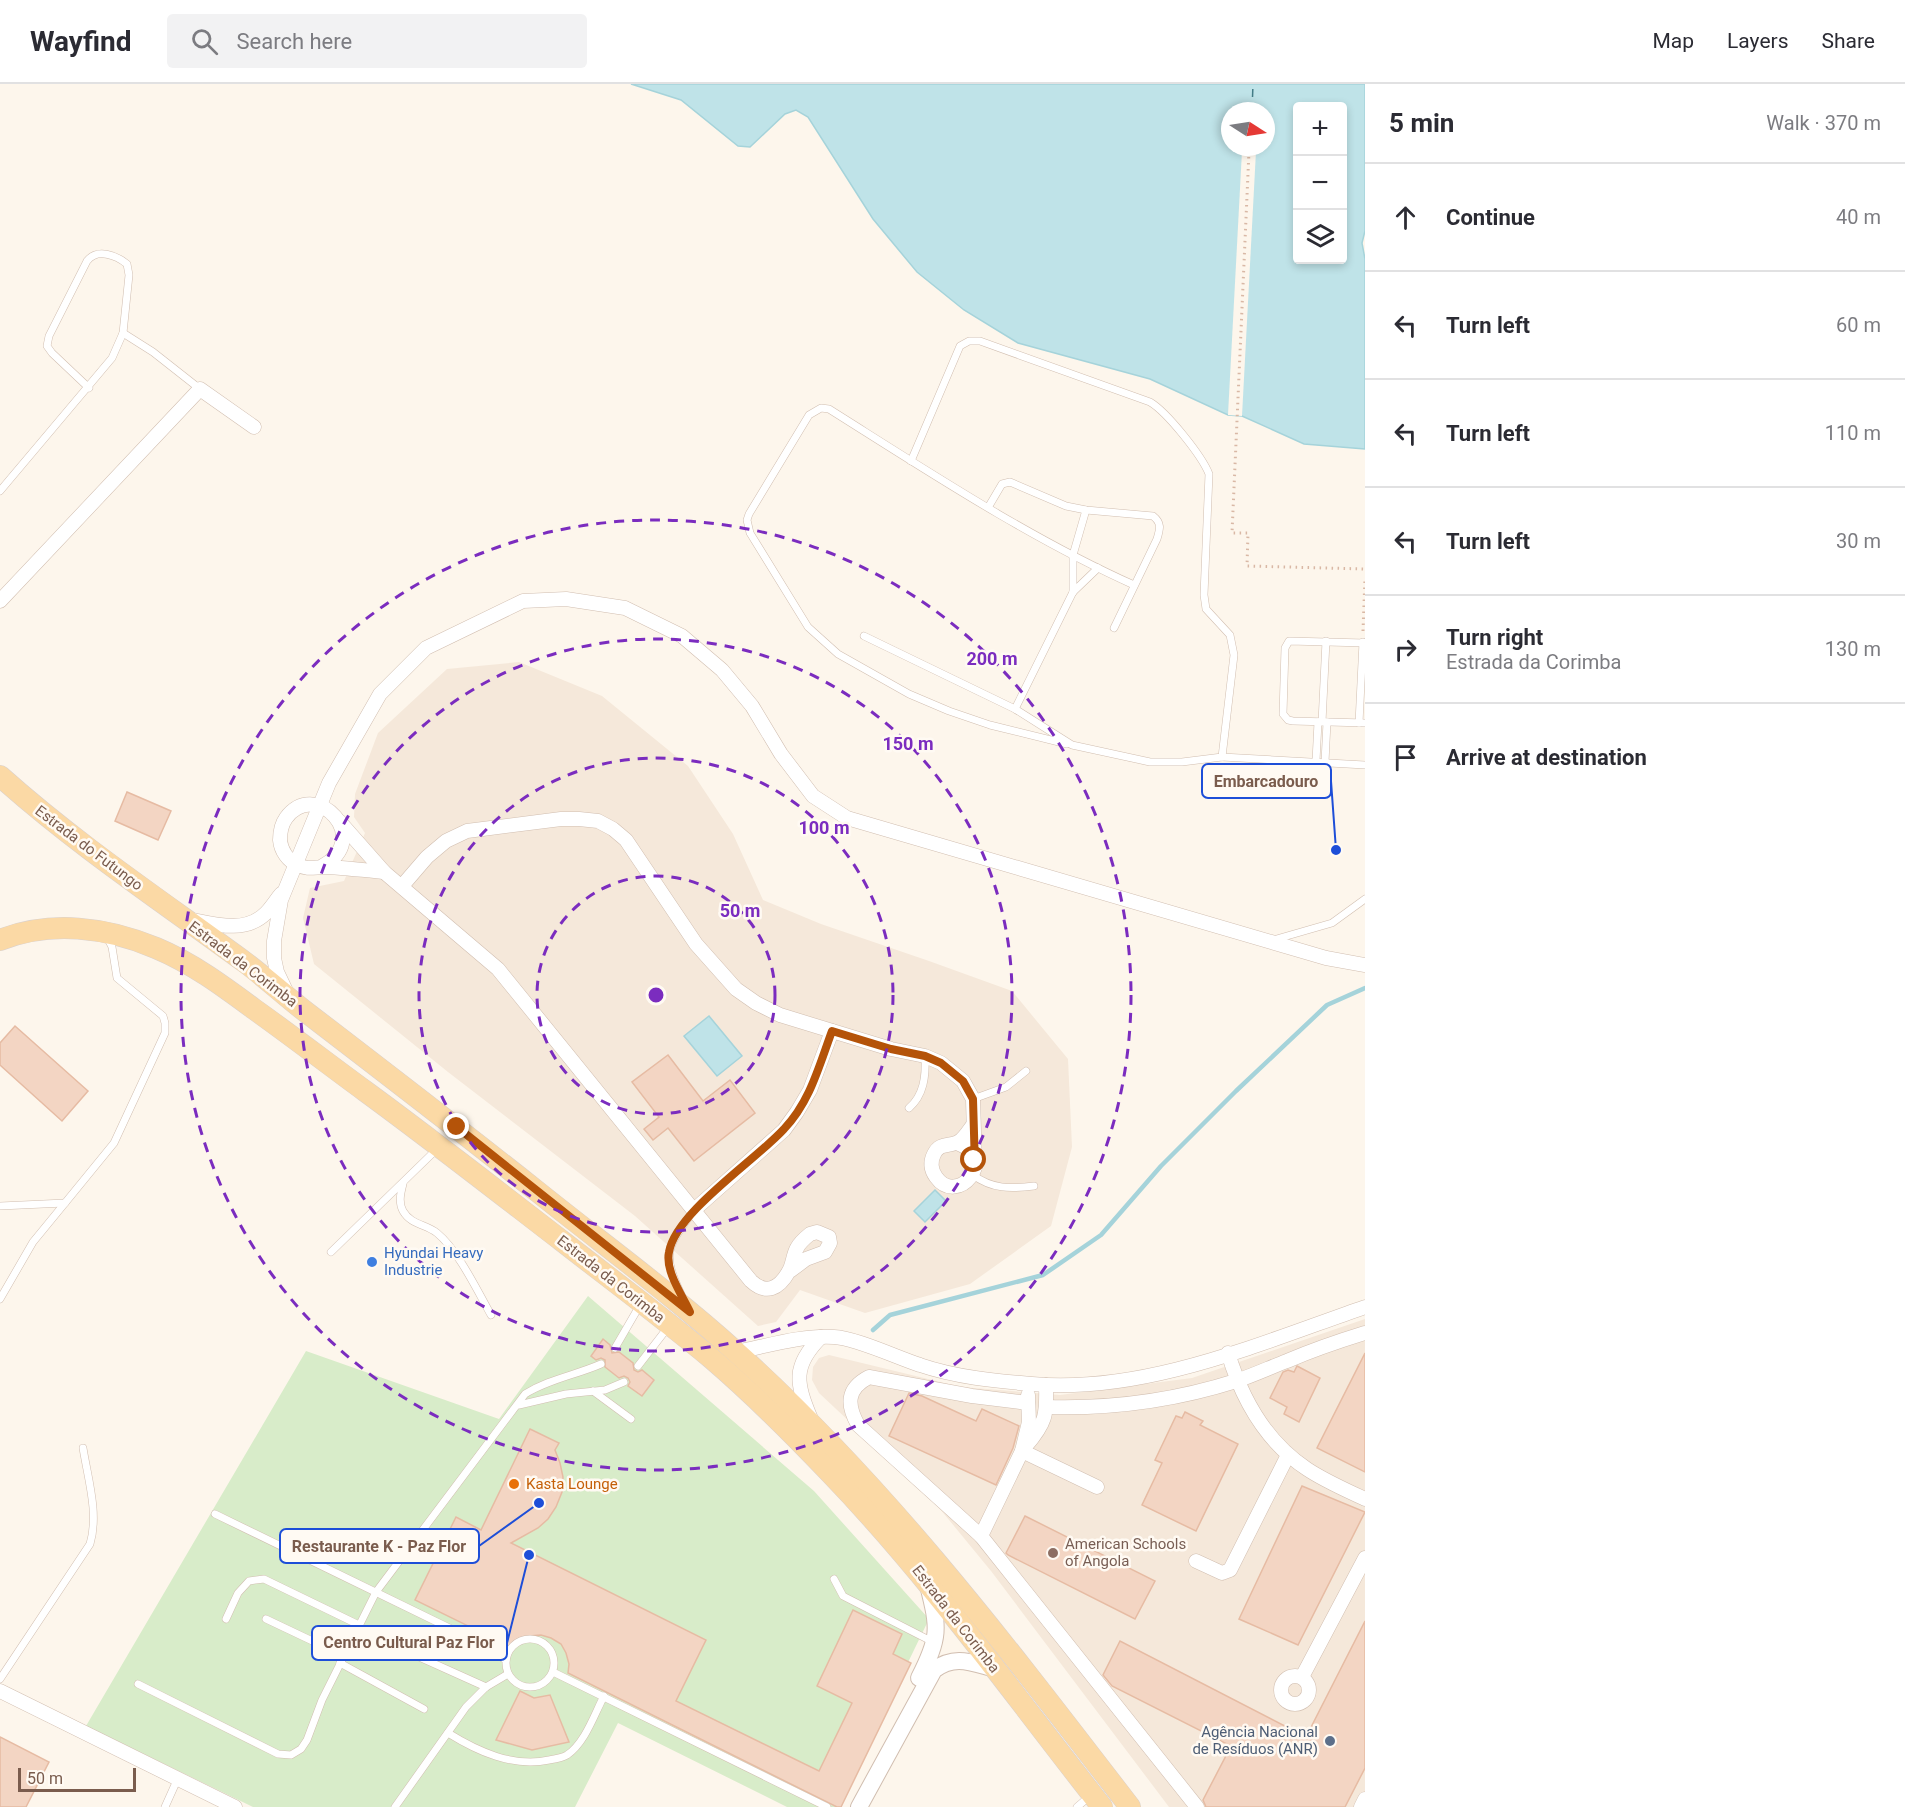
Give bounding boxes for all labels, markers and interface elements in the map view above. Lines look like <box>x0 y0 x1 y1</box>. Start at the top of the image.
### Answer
search box <box>167 14 587 68</box>
text: Wayfind <box>30 25 131 58</box>
icon: search <box>188 25 221 58</box>
text: Search here <box>236 29 352 54</box>
text: Map <box>1652 29 1694 53</box>
text: Layers <box>1727 29 1788 53</box>
text: Share <box>1821 29 1875 53</box>
north arrow <box>1221 102 1275 156</box>
map controls <box>1293 102 1347 264</box>
button: + <box>1293 102 1347 156</box>
text: 5 min <box>1389 108 1454 138</box>
text: Walk · 370 m <box>1766 111 1881 135</box>
button: − <box>1293 156 1347 210</box>
icon: ahead <box>1389 201 1422 234</box>
text: Continue <box>1446 205 1535 230</box>
text: 40 m <box>1836 205 1881 229</box>
button: layers <box>1293 210 1347 264</box>
icon: left <box>1389 309 1422 342</box>
text: Turn left <box>1446 313 1530 338</box>
text: 60 m <box>1836 313 1881 337</box>
icon: left <box>1389 417 1422 450</box>
text: Turn left <box>1446 421 1530 446</box>
text: 110 m <box>1825 421 1881 445</box>
icon: left <box>1389 525 1422 558</box>
text: Turn left <box>1446 529 1530 554</box>
text: 30 m <box>1836 529 1881 553</box>
text: Turn right <box>1446 625 1543 650</box>
icon: right <box>1389 633 1422 666</box>
text: 130 m <box>1825 637 1881 661</box>
text: 200 m <box>966 648 1018 669</box>
text: Estrada da Corimba <box>1446 650 1621 674</box>
text: 150 m <box>882 733 934 754</box>
icon: arrive <box>1389 741 1422 774</box>
text: Arrive at destination <box>1446 745 1647 770</box>
callout: Embarcadouro <box>1202 764 1331 798</box>
text: Embarcadouro <box>1214 772 1318 791</box>
street label: Estrada do Futungo <box>32 802 146 894</box>
text: 100 m <box>798 817 850 838</box>
text: 50 m <box>720 900 760 921</box>
street label: Estrada da Corimba <box>185 917 301 1011</box>
centre of rings <box>646 985 666 1005</box>
route end <box>443 1113 469 1139</box>
route start <box>960 1146 986 1172</box>
street label: Estrada da Corimba <box>554 1231 668 1327</box>
place label: Hyundai Heavy Industrie <box>384 1244 483 1279</box>
marker: Hyundai Heavy Industrie <box>365 1255 379 1269</box>
place label: Kasta Lounge <box>526 1475 618 1493</box>
marker: Kasta Lounge <box>507 1477 521 1491</box>
callout: Restaurante K - Paz Flor <box>280 1529 479 1563</box>
place label: American Schools of Angola <box>1065 1535 1186 1570</box>
text: Restaurante K - Paz Flor <box>292 1537 466 1556</box>
marker: American Schools of Angola <box>1046 1546 1060 1560</box>
street label: Estrada da Corimba <box>908 1562 1004 1676</box>
callout: Centro Cultural Paz Flor <box>312 1626 507 1660</box>
text: Centro Cultural Paz Flor <box>323 1633 495 1652</box>
place label: Agência Nacional de Resíduos (ANR) <box>1192 1723 1318 1758</box>
marker: Agência Nacional de Resíduos (ANR) <box>1323 1734 1337 1748</box>
scale bar <box>18 1765 136 1792</box>
text: 50 m <box>27 1769 63 1788</box>

